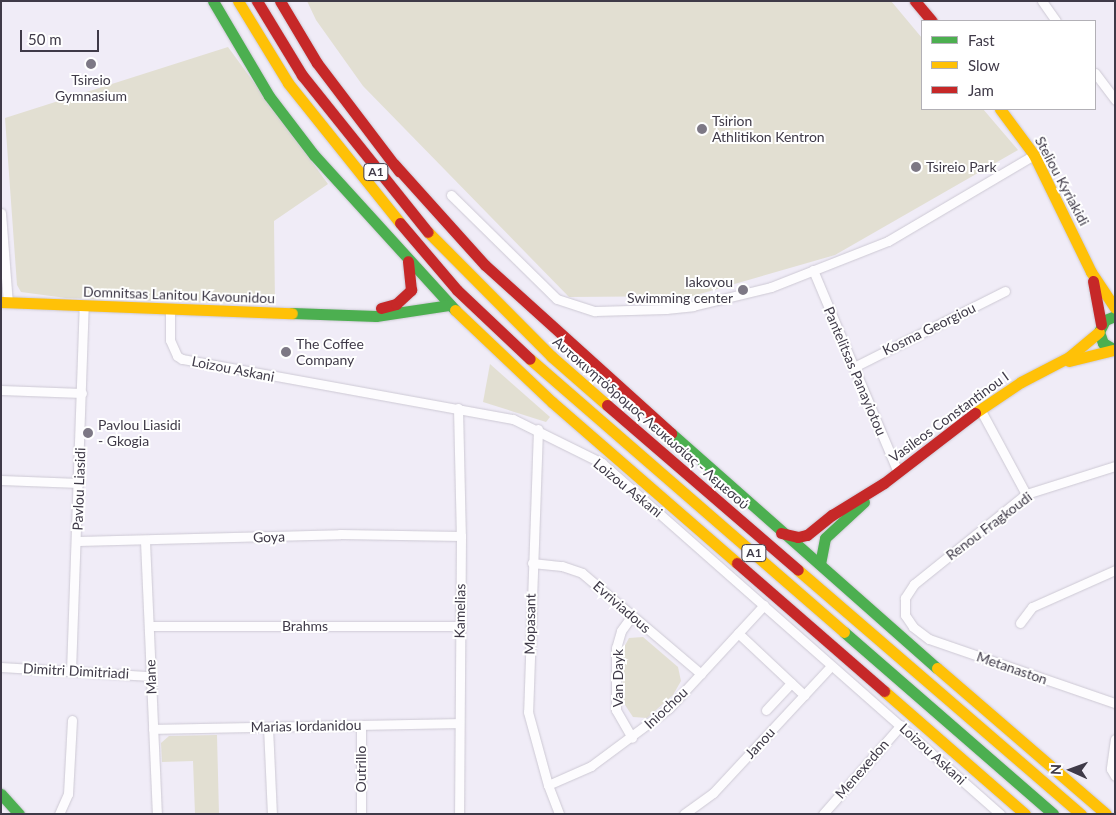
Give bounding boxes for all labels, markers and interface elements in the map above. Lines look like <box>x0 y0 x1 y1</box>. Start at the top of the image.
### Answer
scale bar <box>22 20 101 52</box>
legend <box>921 20 1096 110</box>
text: 50 m <box>28 30 62 48</box>
text: Fast <box>968 31 995 49</box>
text: Slow <box>968 56 1000 74</box>
marker: Tsireio Gymnasium <box>85 58 97 70</box>
place label: Tsireio Gymnasium <box>55 72 127 104</box>
text: Jam <box>968 81 994 99</box>
place label: Tsirion Athlitikon Kentron <box>712 113 825 146</box>
marker: Tsirion Athlitikon Kentron <box>696 123 708 135</box>
street label: Steliou Kyriakidi <box>1031 134 1093 228</box>
place label: Tsireio Park <box>926 159 997 175</box>
marker: Tsireio Park <box>910 161 922 173</box>
road number: A1 <box>362 162 390 182</box>
place label: Iakovou Swimming center <box>627 274 733 306</box>
street label: Domnitsas Lanitou Kavounidou <box>83 283 275 307</box>
marker: Iakovou Swimming center <box>737 284 749 296</box>
street label: Kosma Georgiou <box>880 299 978 359</box>
street label: Pantelitsas Panayiotou <box>820 304 890 438</box>
street label: Αυτοκινητόδρομος Λευκωσίας - Λεμεσού <box>549 333 753 513</box>
place label: The Coffee Company <box>296 336 364 368</box>
marker: The Coffee Company <box>280 346 292 358</box>
street label: Loizou Askani <box>190 353 276 385</box>
street label: Vasileos Constantinou I <box>886 368 1012 466</box>
place label: Pavlou Liasidi - Gkogia <box>98 417 181 450</box>
marker: Pavlou Liasidi - Gkogia <box>82 427 94 439</box>
street label: Pavlou Liasidi <box>69 447 89 531</box>
street label: Loizou Askani <box>590 455 666 521</box>
street label: Renou Fragkoudi <box>943 488 1035 564</box>
street label: Goya <box>253 528 285 546</box>
road number: A1 <box>740 544 768 562</box>
street label: Evriviadous <box>590 577 654 637</box>
street label: Kamelias <box>451 583 469 639</box>
street label: Mopasant <box>521 593 539 655</box>
street label: Brahms <box>282 618 328 634</box>
street label: Metanaston <box>974 648 1050 688</box>
street label: Van Dayk <box>610 649 626 707</box>
street label: Mane <box>142 659 160 695</box>
street label: Dimitri Dimitriadi <box>23 660 129 682</box>
street label: Iniochou <box>641 684 691 732</box>
street label: Marias Iordanidou <box>250 717 362 735</box>
street label: Loizou Askani <box>896 720 970 788</box>
street label: Janou <box>742 724 778 762</box>
street label: Menexedon <box>832 736 892 802</box>
north arrow <box>1046 745 1096 795</box>
street label: Outrillo <box>353 746 369 792</box>
text: N <box>1047 764 1064 775</box>

